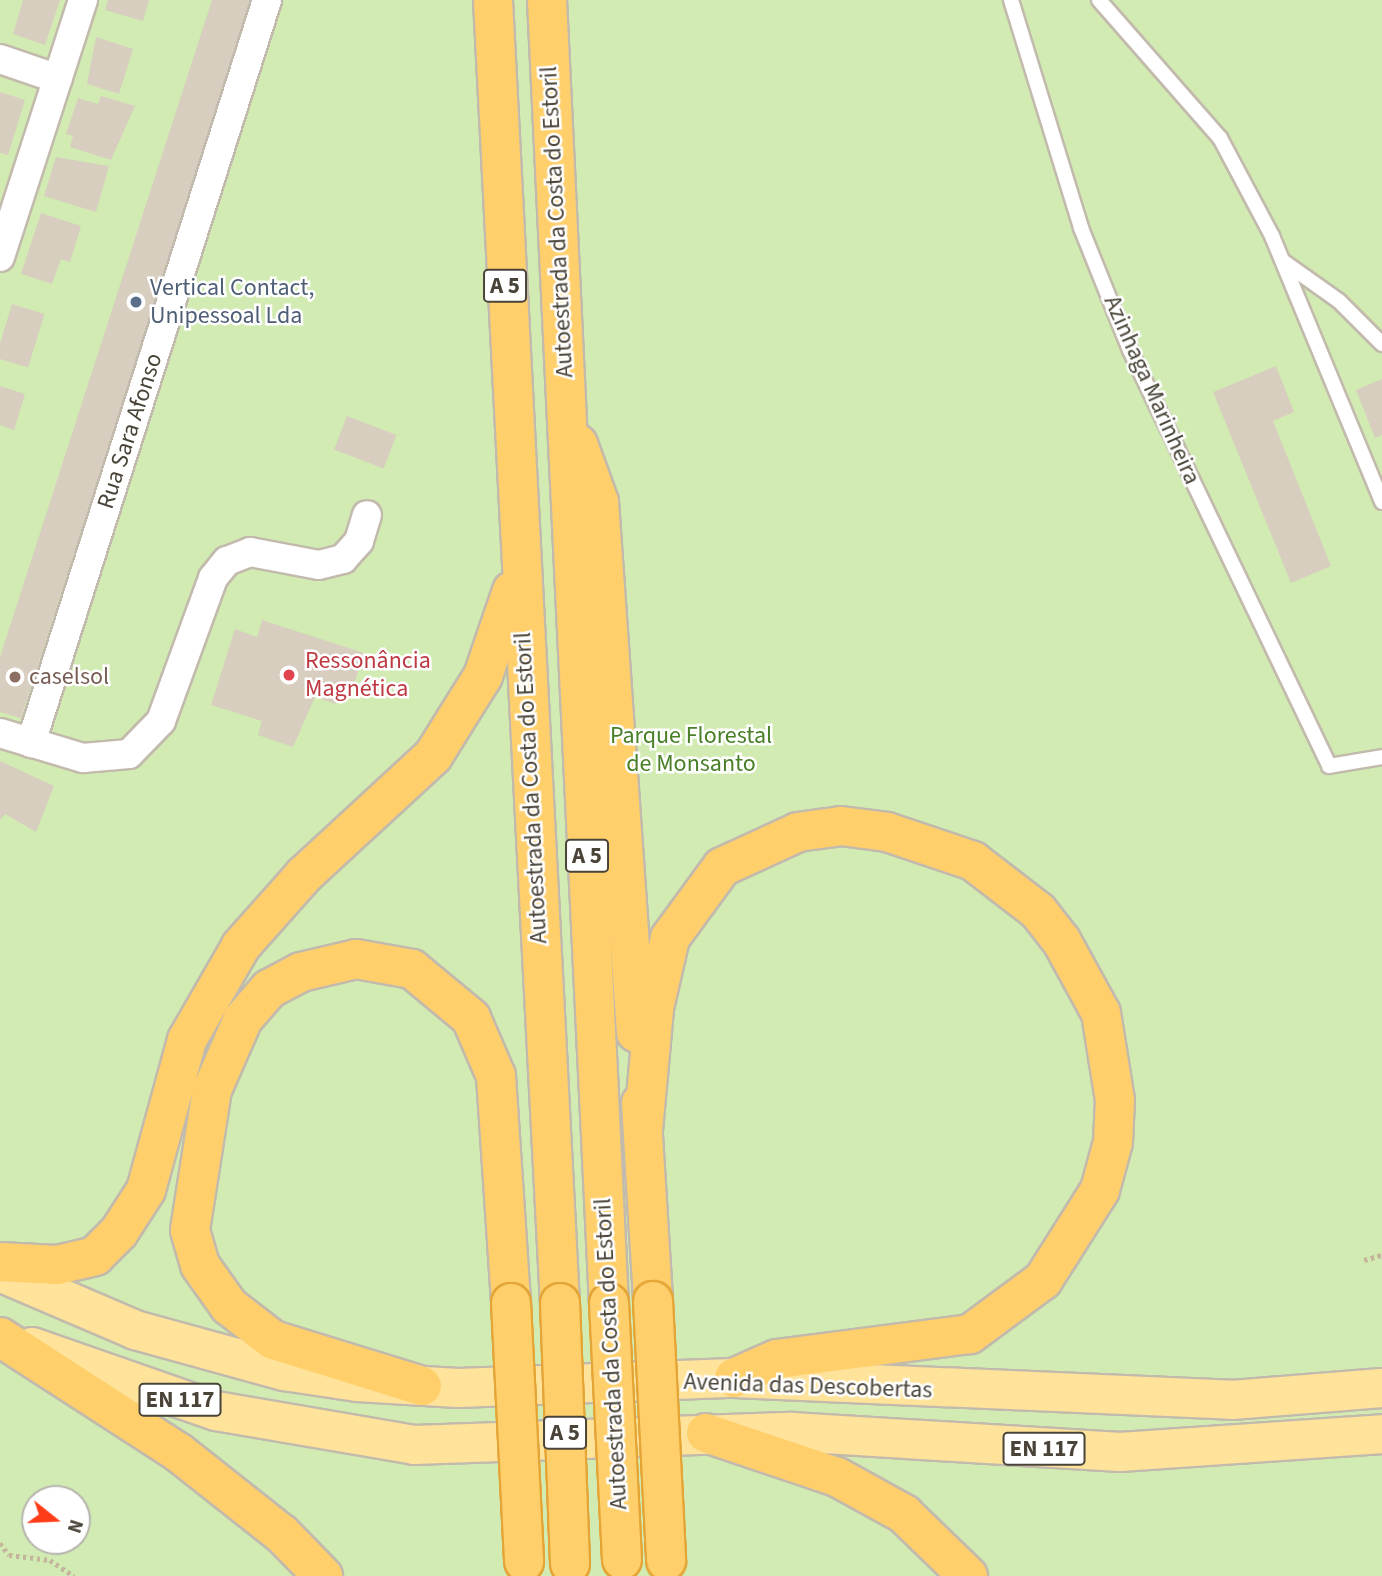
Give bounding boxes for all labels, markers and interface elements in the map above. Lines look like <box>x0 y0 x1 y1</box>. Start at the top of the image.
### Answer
street label: Autoestrada da Costa do Estoril <box>534 66 580 378</box>
road number: A 5 <box>482 266 528 306</box>
place label: Vertical Contact, Unipessoal Lda <box>150 274 314 330</box>
street label: Azinhaga Marinheira <box>1097 291 1207 489</box>
marker: Vertical Contact, Unipessoal Lda <box>128 294 144 310</box>
street label: Rua Sara Afonso <box>91 350 169 512</box>
street label: Autoestrada da Costa do Estoril <box>508 632 554 944</box>
place label: Ressonância Magnética <box>305 647 431 703</box>
place label: caselsol <box>29 663 109 691</box>
marker: Ressonância Magnética <box>279 665 299 685</box>
marker: caselsol <box>7 669 23 685</box>
park label: Parque Florestal de Monsanto <box>610 722 772 778</box>
road number: A 5 <box>564 836 610 876</box>
street label: Autoestrada da Costa do Estoril <box>588 1198 634 1510</box>
street label: Avenida das Descobertas <box>683 1367 933 1405</box>
road number: EN 117 <box>138 1380 222 1420</box>
road number: A 5 <box>542 1414 588 1452</box>
road number: EN 117 <box>1002 1430 1086 1468</box>
north arrow <box>21 1485 91 1555</box>
text: N <box>60 1516 89 1536</box>

